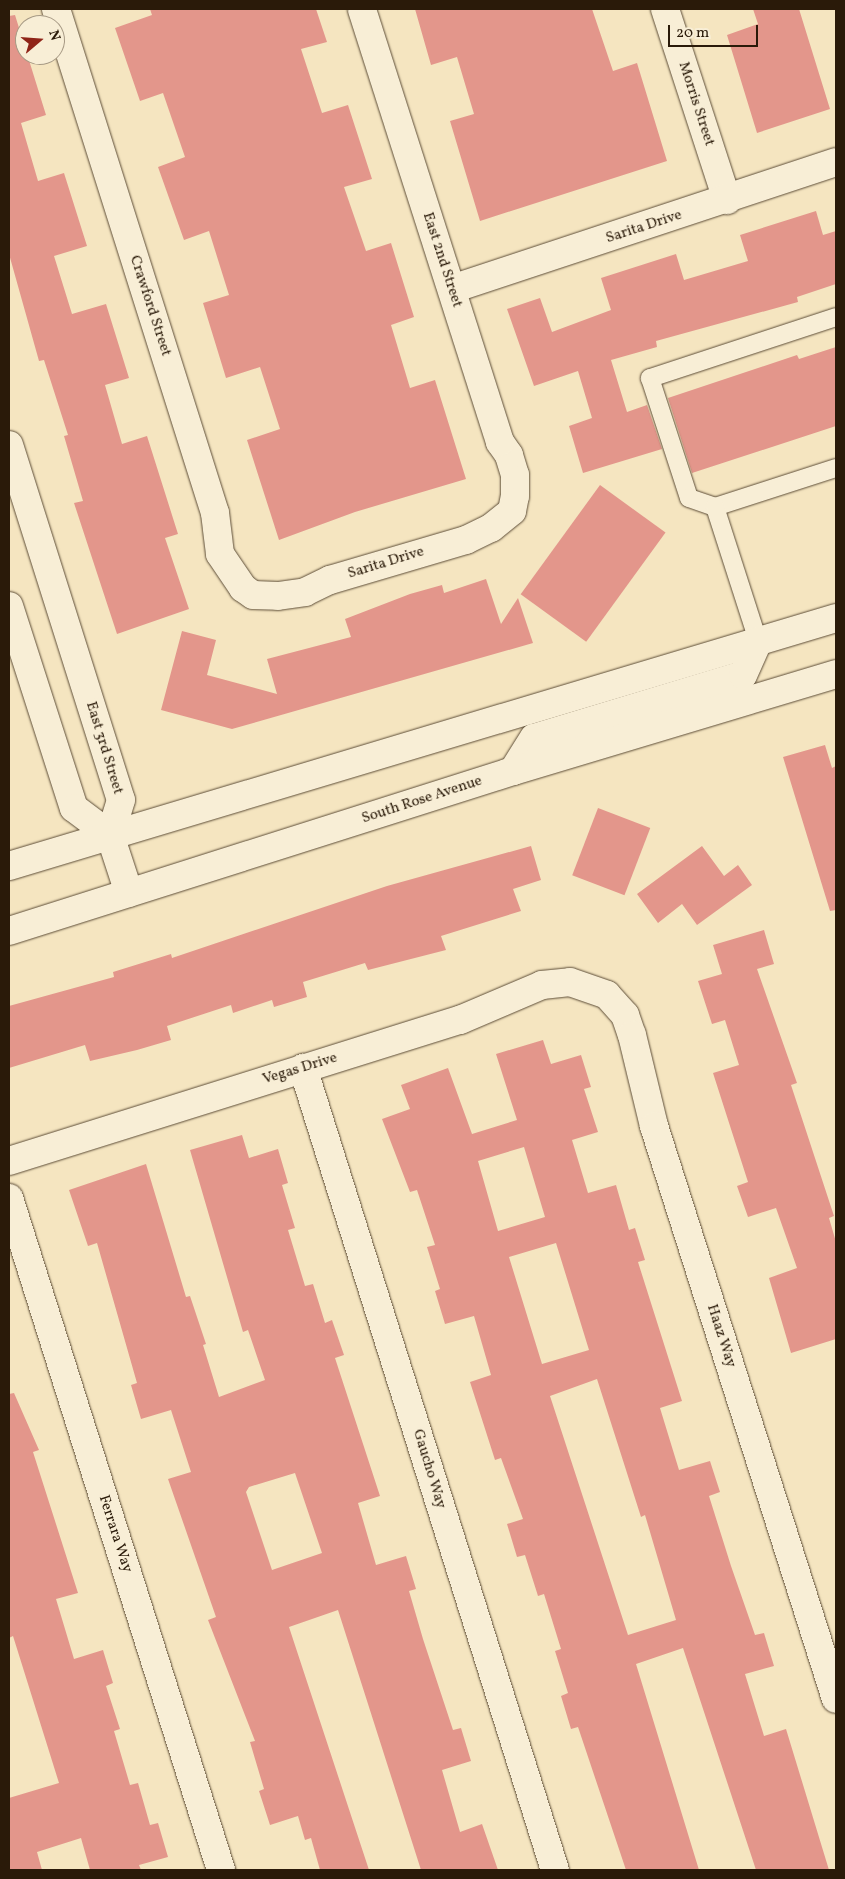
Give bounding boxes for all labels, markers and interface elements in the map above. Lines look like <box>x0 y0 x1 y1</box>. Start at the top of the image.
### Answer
north arrow <box>15 15 65 65</box>
scale bar <box>670 15 760 47</box>
text: 20 m <box>676 23 709 44</box>
text: N <box>43 28 64 43</box>
street label: Morris Street <box>674 60 718 148</box>
street label: Sarita Drive <box>604 206 684 248</box>
street label: East 2nd Street <box>418 210 466 310</box>
street label: Crawford Street <box>125 253 175 359</box>
street label: Sarita Drive <box>346 543 426 583</box>
street label: East 3rd Street <box>81 700 127 796</box>
street label: South Rose Avenue <box>360 772 484 828</box>
street label: Vegas Drive <box>260 1049 340 1089</box>
street label: Haaz Way <box>702 1302 740 1370</box>
street label: Gaucho Way <box>408 1427 450 1511</box>
street label: Ferrara Way <box>94 1493 136 1575</box>

